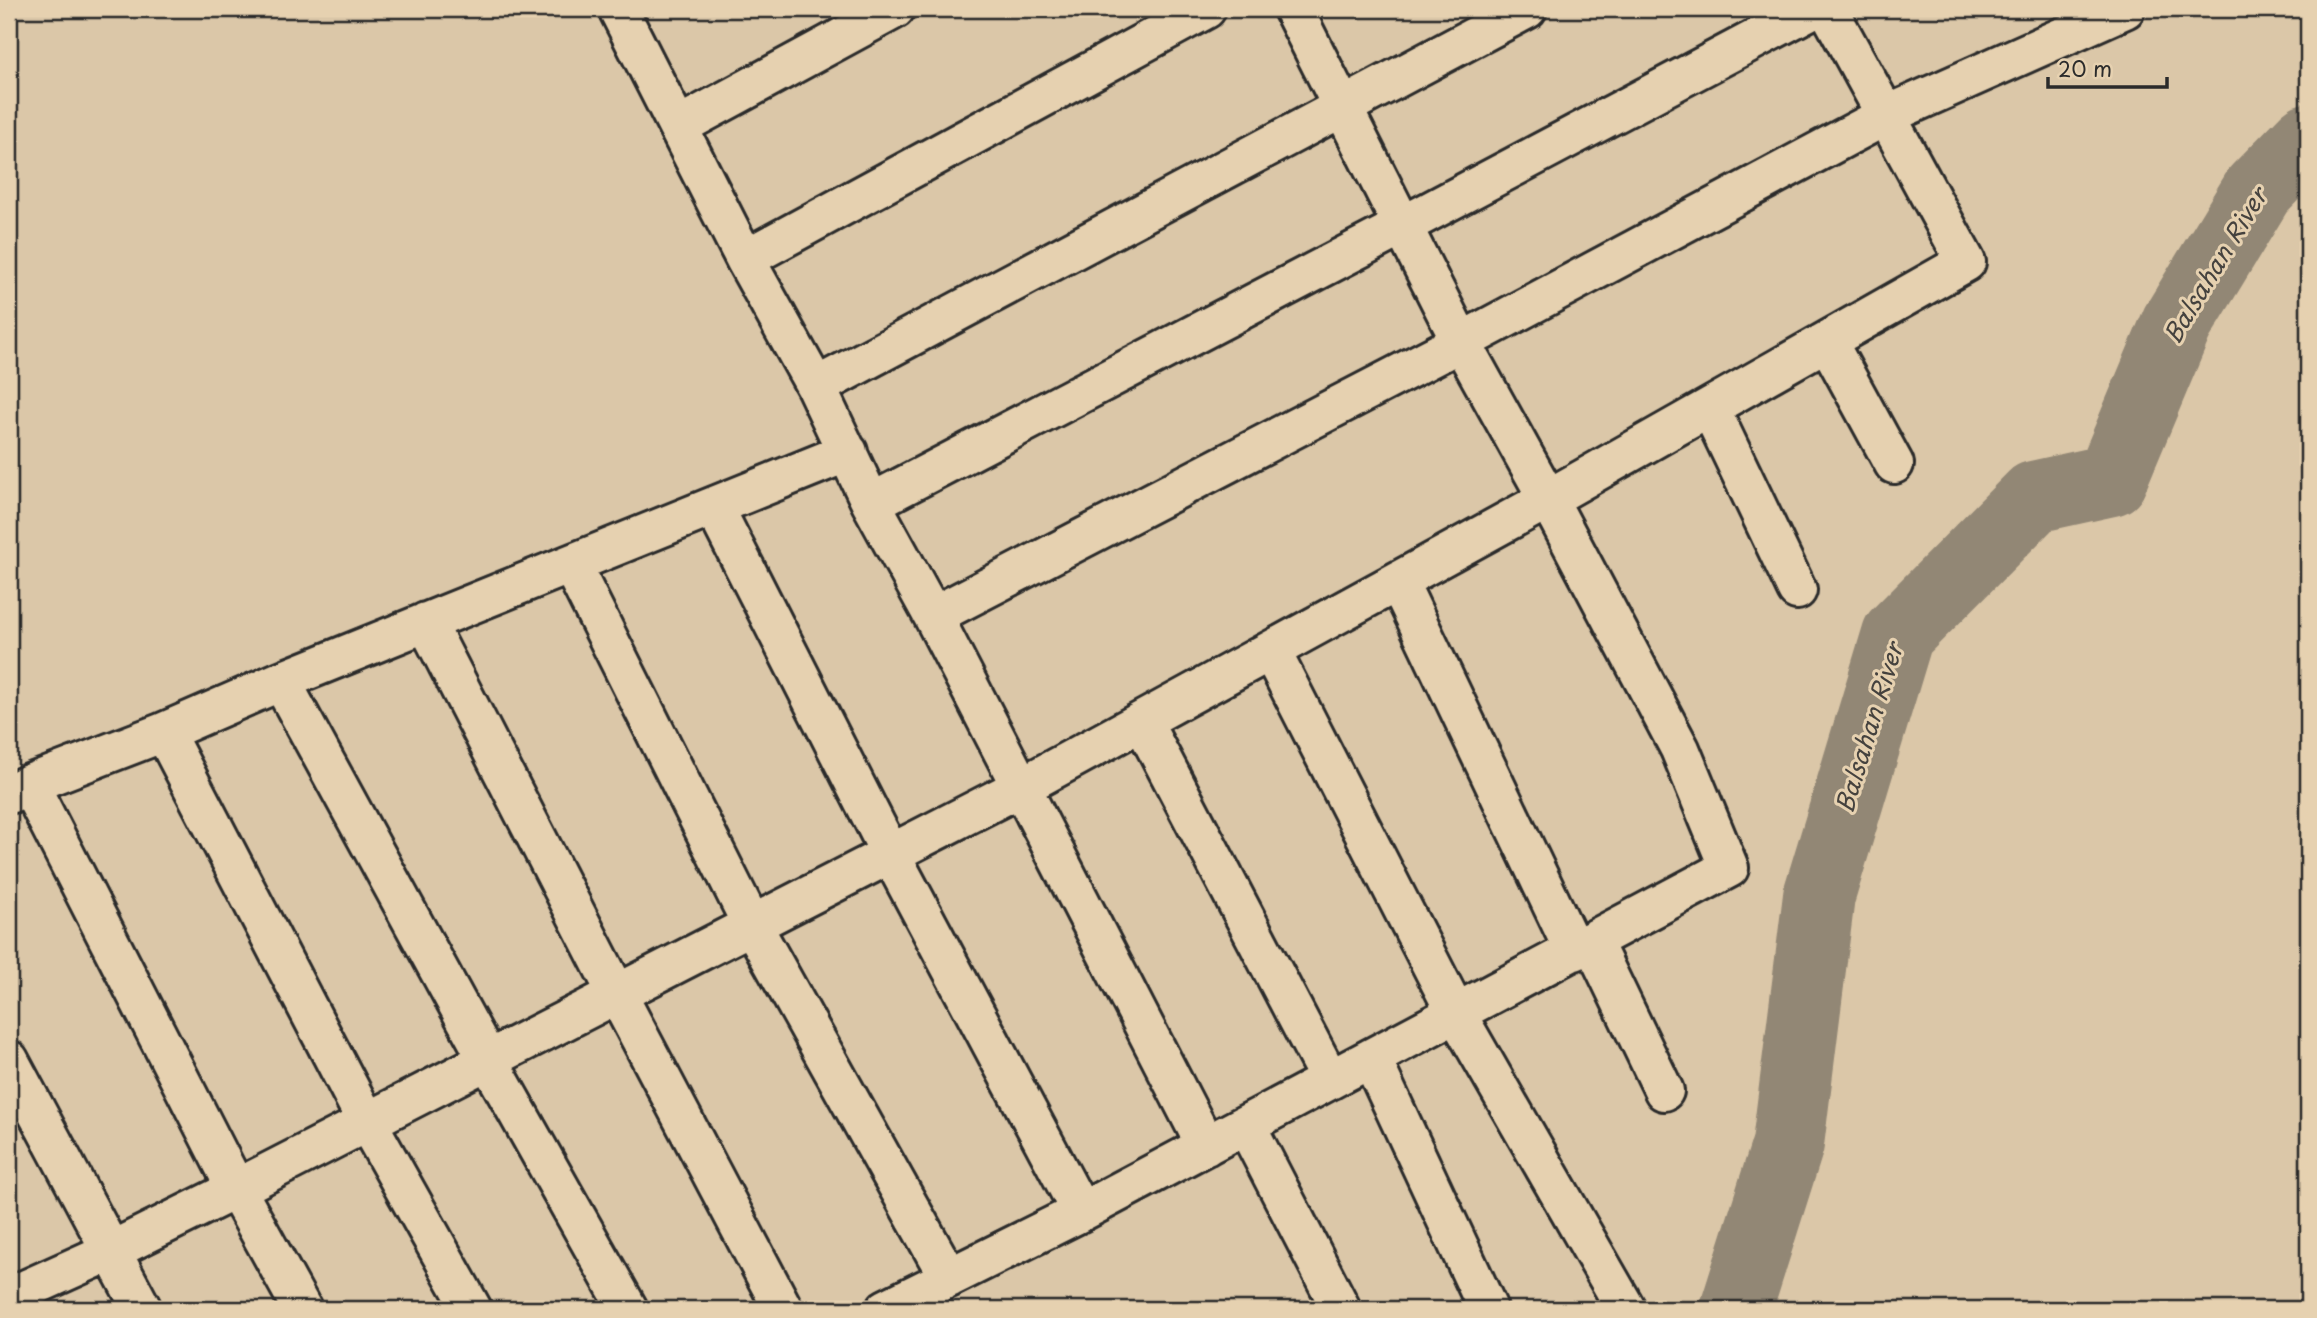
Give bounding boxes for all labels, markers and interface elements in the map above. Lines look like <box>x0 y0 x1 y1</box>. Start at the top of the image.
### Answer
scale bar <box>2048 46 2166 90</box>
text: 20 m <box>2058 52 2112 84</box>
water label: Balsahan River <box>2154 178 2276 349</box>
water label: Balsahan River <box>1825 635 1912 817</box>

